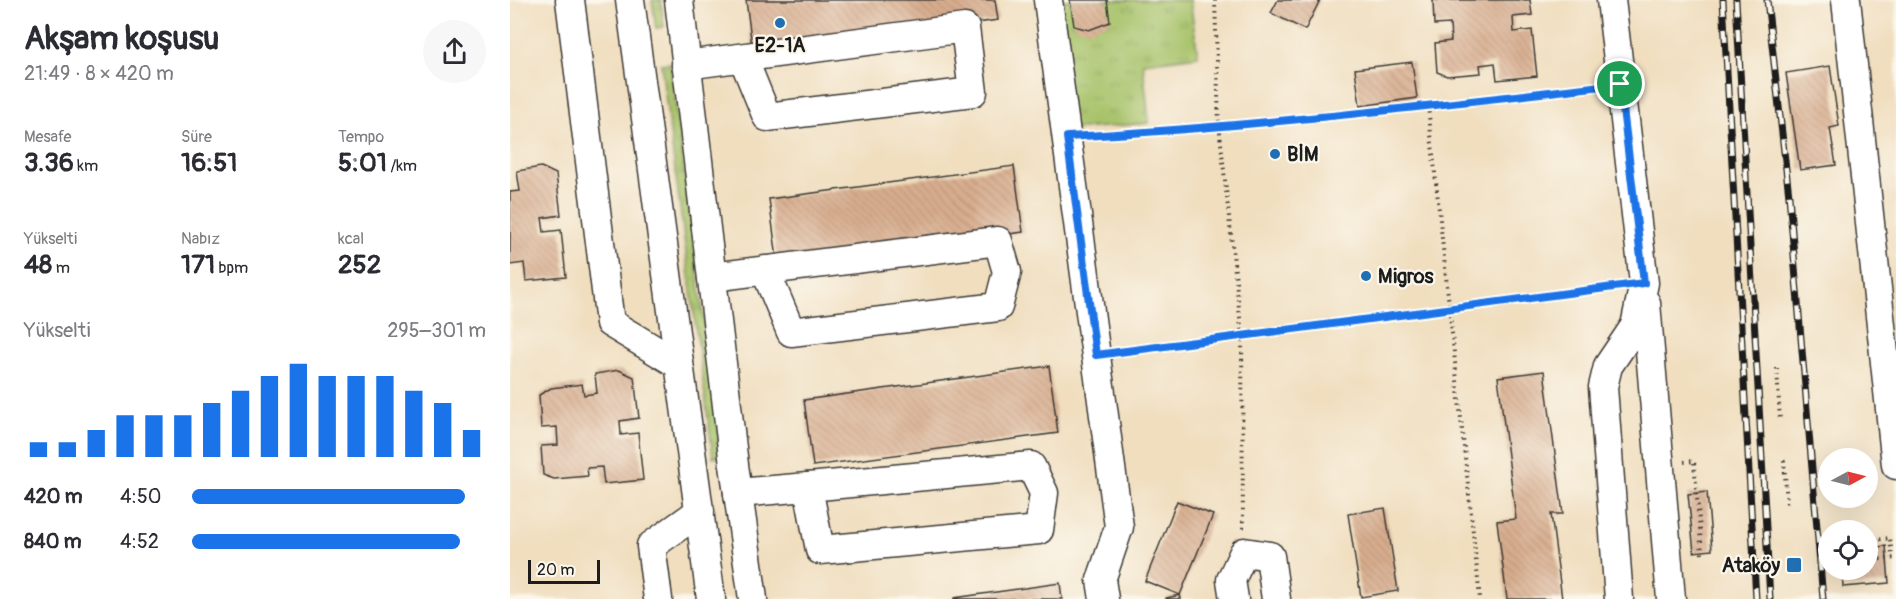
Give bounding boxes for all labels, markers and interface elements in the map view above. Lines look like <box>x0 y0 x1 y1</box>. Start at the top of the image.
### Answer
marker: E2-1A <box>773 16 787 30</box>
text: Akşam koşusu <box>24 18 219 59</box>
button: share <box>423 20 486 83</box>
place label: E2-1A <box>755 33 805 58</box>
pin <box>1594 58 1645 109</box>
text: 21:49 · 8 × 420 m <box>24 61 174 86</box>
icon: arrive <box>1603 67 1636 100</box>
text: Mesafe <box>24 127 71 147</box>
text: Süre <box>181 127 212 147</box>
text: Tempo <box>338 127 384 147</box>
place label: BİM <box>1287 142 1318 167</box>
text: 3.36 <box>24 147 74 179</box>
text: 16:51 <box>181 147 238 179</box>
text: 5:01 <box>338 147 387 179</box>
marker: BİM <box>1268 147 1282 161</box>
text: km <box>74 156 98 176</box>
text: /km <box>387 156 417 176</box>
text: Yükselti <box>24 229 77 249</box>
text: Nabız <box>181 229 220 249</box>
text: kcal <box>338 229 364 249</box>
text: 48 <box>24 249 52 281</box>
text: 171 <box>181 249 215 281</box>
text: 252 <box>338 249 381 281</box>
text: m <box>52 258 70 278</box>
text: bpm <box>215 258 248 278</box>
place label: Migros <box>1378 264 1434 289</box>
marker: Migros <box>1359 269 1373 283</box>
text: Yükselti <box>24 318 91 343</box>
text: 295–301 m <box>387 318 486 343</box>
north arrow <box>1818 448 1878 508</box>
map controls <box>1818 448 1878 580</box>
text: 420 m <box>24 484 83 509</box>
text: 4:50 <box>120 484 161 509</box>
button: locate <box>1818 520 1878 580</box>
text: 840 m <box>24 529 81 554</box>
text: 4:52 <box>120 529 159 554</box>
place label: Ataköy <box>1722 553 1780 578</box>
marker: Ataköy <box>1785 556 1803 574</box>
scale bar <box>528 557 600 584</box>
text: 20 m <box>537 560 575 580</box>

